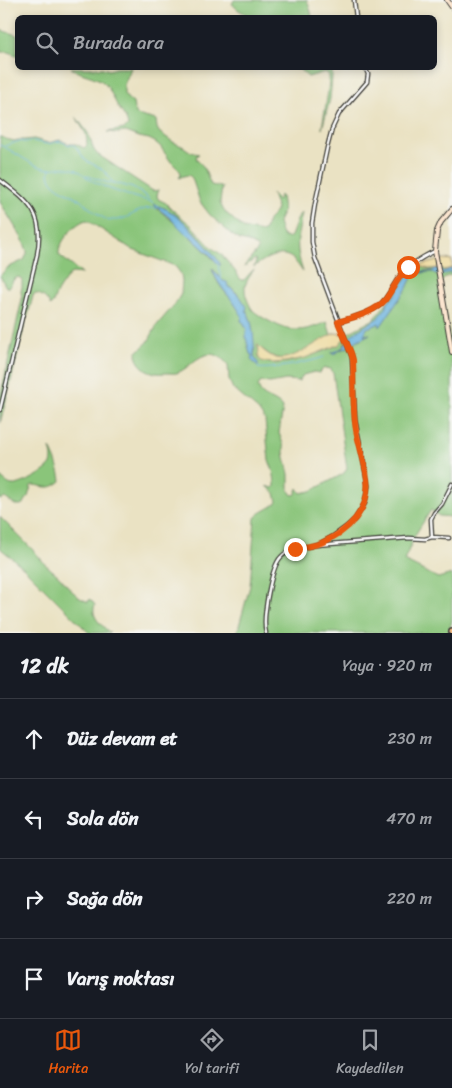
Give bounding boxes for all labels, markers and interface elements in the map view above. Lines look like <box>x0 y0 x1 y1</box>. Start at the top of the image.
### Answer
search box <box>15 15 437 70</box>
text: Burada ara <box>73 26 164 59</box>
icon: search <box>33 29 61 57</box>
route start <box>397 256 420 279</box>
route end <box>284 538 307 561</box>
text: 12 dk <box>20 647 69 685</box>
text: Yaya · 920 m <box>342 651 432 680</box>
text: Düz devam et <box>67 722 178 755</box>
text: 230 m <box>387 724 432 753</box>
icon: ahead <box>20 725 48 753</box>
text: Sola dön <box>67 802 138 835</box>
text: 470 m <box>386 804 432 833</box>
icon: left <box>20 805 48 833</box>
text: Sağa dön <box>67 882 142 915</box>
text: 220 m <box>387 884 432 913</box>
icon: right <box>20 885 48 913</box>
text: Varış noktası <box>67 962 174 995</box>
icon: arrive <box>20 965 48 993</box>
tab: Harita <box>48 1026 88 1081</box>
tab: Yol tarifi <box>185 1026 239 1081</box>
tab: Kaydedilen <box>336 1026 404 1081</box>

